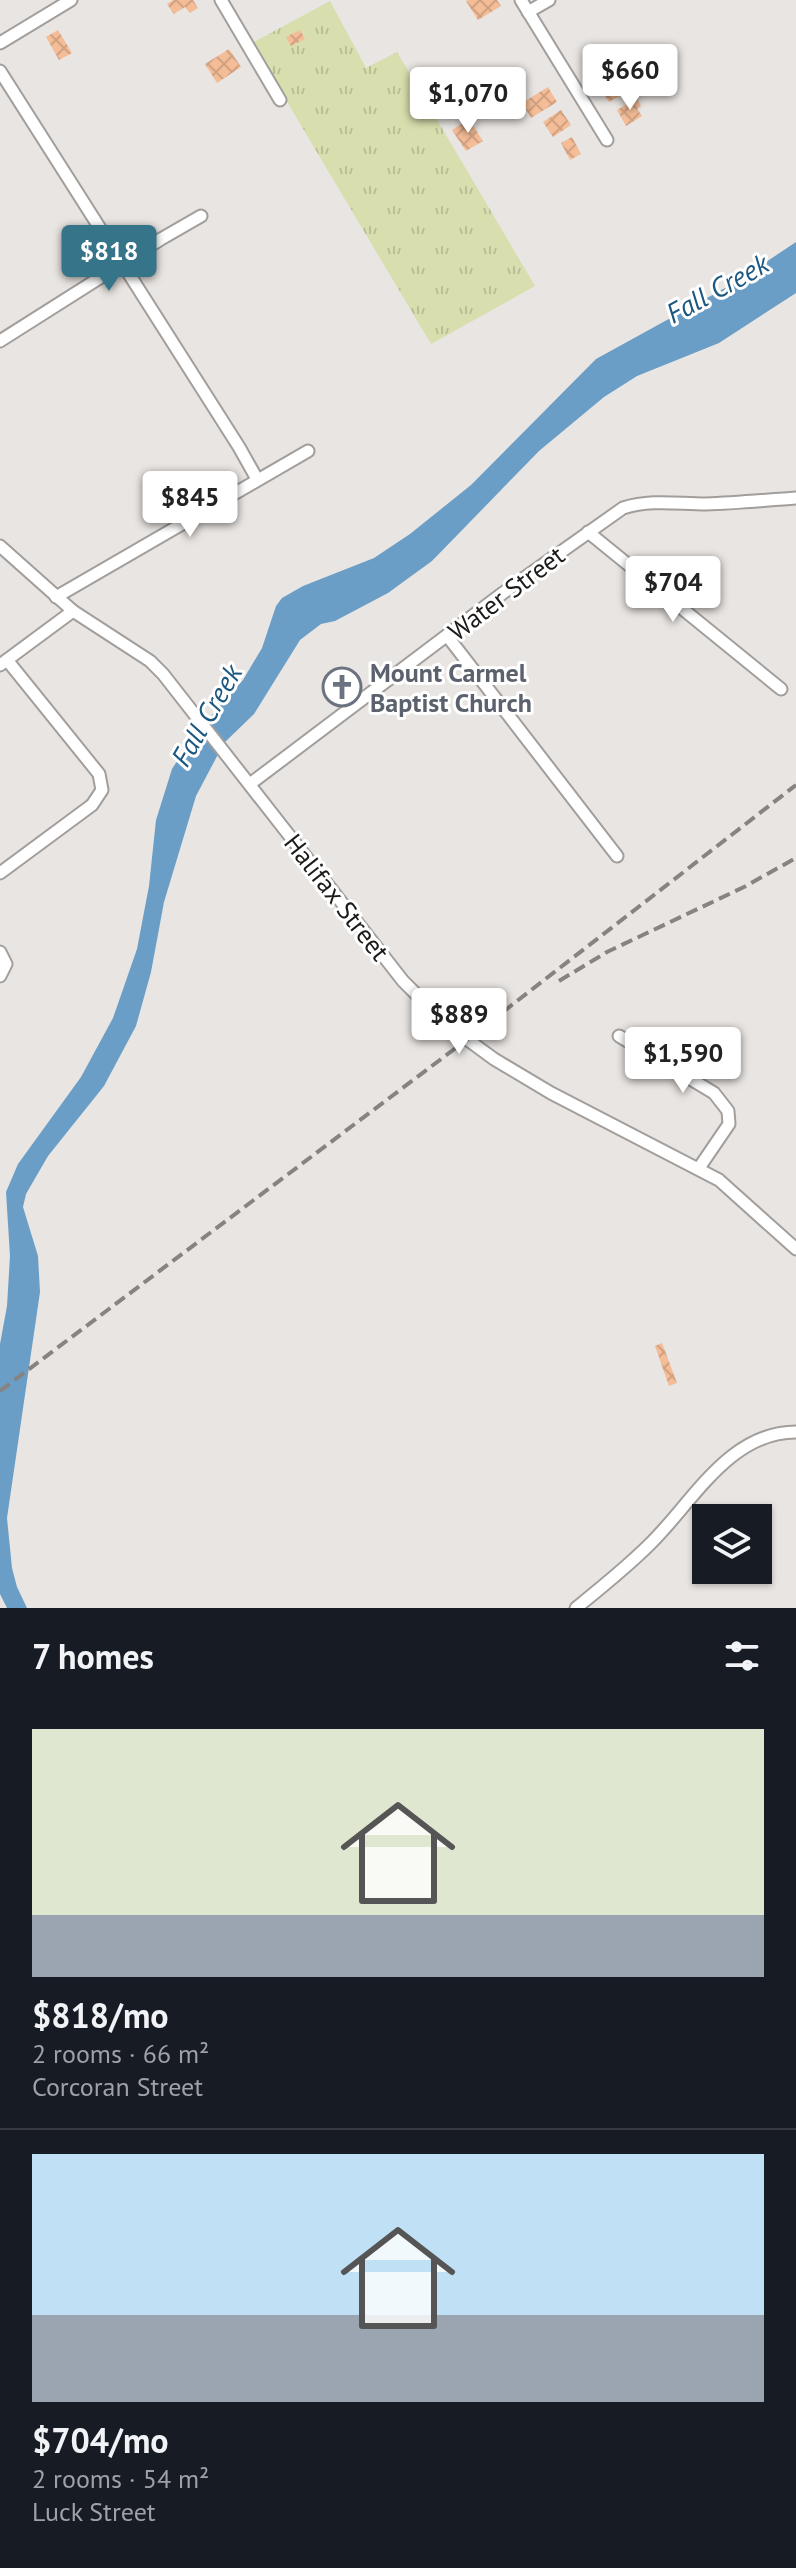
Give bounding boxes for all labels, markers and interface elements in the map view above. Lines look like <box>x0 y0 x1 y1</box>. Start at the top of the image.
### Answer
pin: $660 <box>583 44 677 112</box>
text: $660 <box>601 53 659 86</box>
pin: $1,070 <box>403 67 533 135</box>
text: $1,070 <box>428 76 508 109</box>
pin: $818 <box>62 225 156 293</box>
text: $818 <box>80 234 138 267</box>
water label: Fall Creek <box>659 244 776 331</box>
pin: $845 <box>143 471 237 539</box>
text: $845 <box>161 480 219 513</box>
street label: Water Street <box>441 538 571 647</box>
pin: $704 <box>626 556 720 624</box>
text: $704 <box>644 565 702 598</box>
water label: Fall Creek <box>162 656 251 773</box>
place label: Mount Carmel Baptist Church <box>370 656 532 719</box>
church icon: Mount Carmel Baptist Church <box>321 666 363 708</box>
street label: Halifax Street <box>277 827 397 967</box>
pin: $889 <box>412 988 506 1056</box>
text: $889 <box>430 997 488 1030</box>
pin: $1,590 <box>618 1027 748 1095</box>
text: $1,590 <box>643 1036 723 1069</box>
map controls <box>692 1504 772 1584</box>
button: layers <box>692 1504 772 1584</box>
text: 7 homes <box>32 1634 154 1678</box>
icon: filters <box>720 1634 764 1678</box>
icon: home <box>326 1781 470 1925</box>
text: $818/mo <box>32 1993 169 2037</box>
text: 2 rooms · 66 m² <box>32 2037 209 2070</box>
text: Corcoran Street <box>32 2070 203 2103</box>
icon: home <box>326 2206 470 2350</box>
text: $704/mo <box>32 2418 169 2462</box>
text: 2 rooms · 54 m² <box>32 2462 209 2495</box>
text: Luck Street <box>32 2495 156 2528</box>

